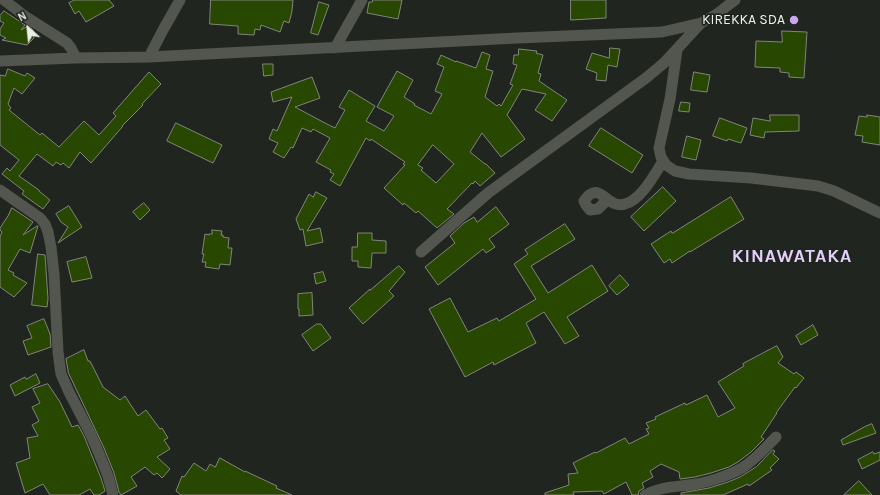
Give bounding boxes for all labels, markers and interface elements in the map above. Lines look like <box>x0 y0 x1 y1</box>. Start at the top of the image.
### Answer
north arrow <box>8 8 48 48</box>
text: N <box>16 9 29 24</box>
place label: KIREKKA SDA <box>702 12 785 28</box>
marker: KIREKKA SDA <box>788 14 800 26</box>
district label: KINAWATAKA <box>732 246 852 268</box>

